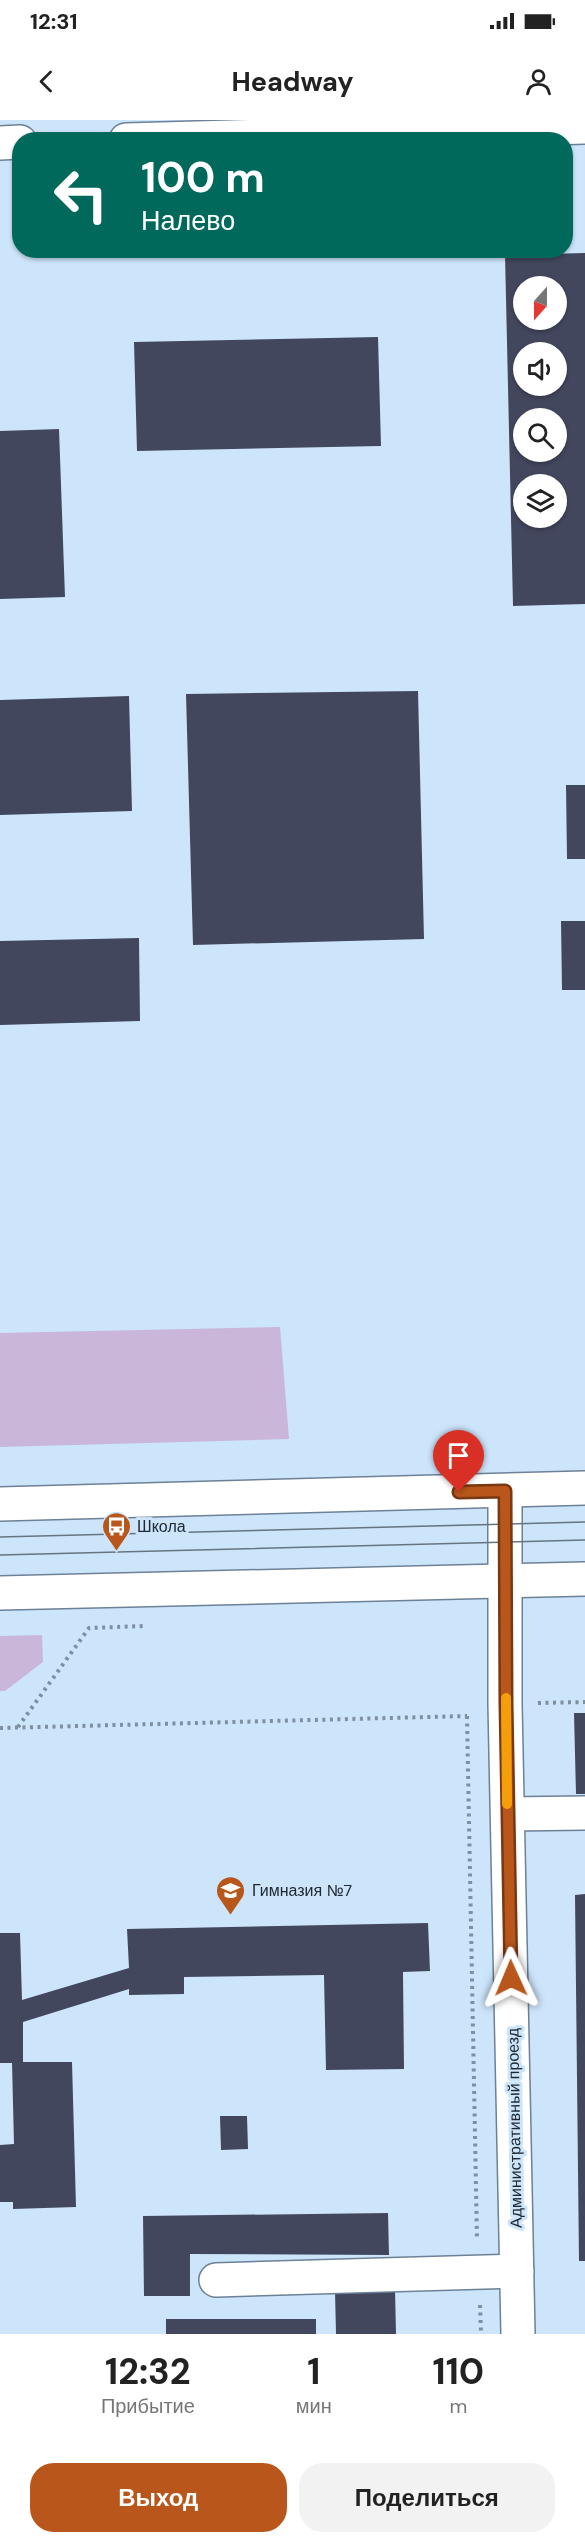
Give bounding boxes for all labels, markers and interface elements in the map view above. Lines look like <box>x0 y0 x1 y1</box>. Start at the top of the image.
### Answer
text: 12:31 <box>30 7 77 36</box>
text: Headway <box>231 64 354 99</box>
icon: back <box>30 65 63 98</box>
icon: person <box>522 65 555 98</box>
text: 100 m <box>141 150 265 205</box>
icon: left <box>42 156 120 234</box>
text: Налево <box>141 203 235 238</box>
north arrow <box>513 276 567 330</box>
map controls <box>513 276 567 528</box>
button: sound <box>513 342 567 396</box>
button: search <box>513 408 567 462</box>
button: layers <box>513 474 567 528</box>
pin <box>433 1430 484 1492</box>
icon: arrive <box>442 1439 475 1472</box>
bus stop icon: Школа <box>100 1510 132 1552</box>
place label: Школа <box>137 1516 186 1537</box>
school or university icon: Гимназия №7 <box>215 1874 247 1916</box>
place label: Гимназия №7 <box>252 1880 352 1901</box>
position arrow <box>479 1946 543 2010</box>
street label: Административный проезд <box>502 2027 527 2228</box>
text: 12:32 <box>105 2348 191 2395</box>
text: 1 <box>307 2348 320 2395</box>
text: 110 <box>433 2348 484 2395</box>
text: Прибытие <box>101 2393 195 2419</box>
text: мин <box>296 2393 332 2419</box>
text: m <box>449 2393 467 2419</box>
button: Выход <box>30 2463 287 2532</box>
button: Поделиться <box>299 2463 555 2532</box>

